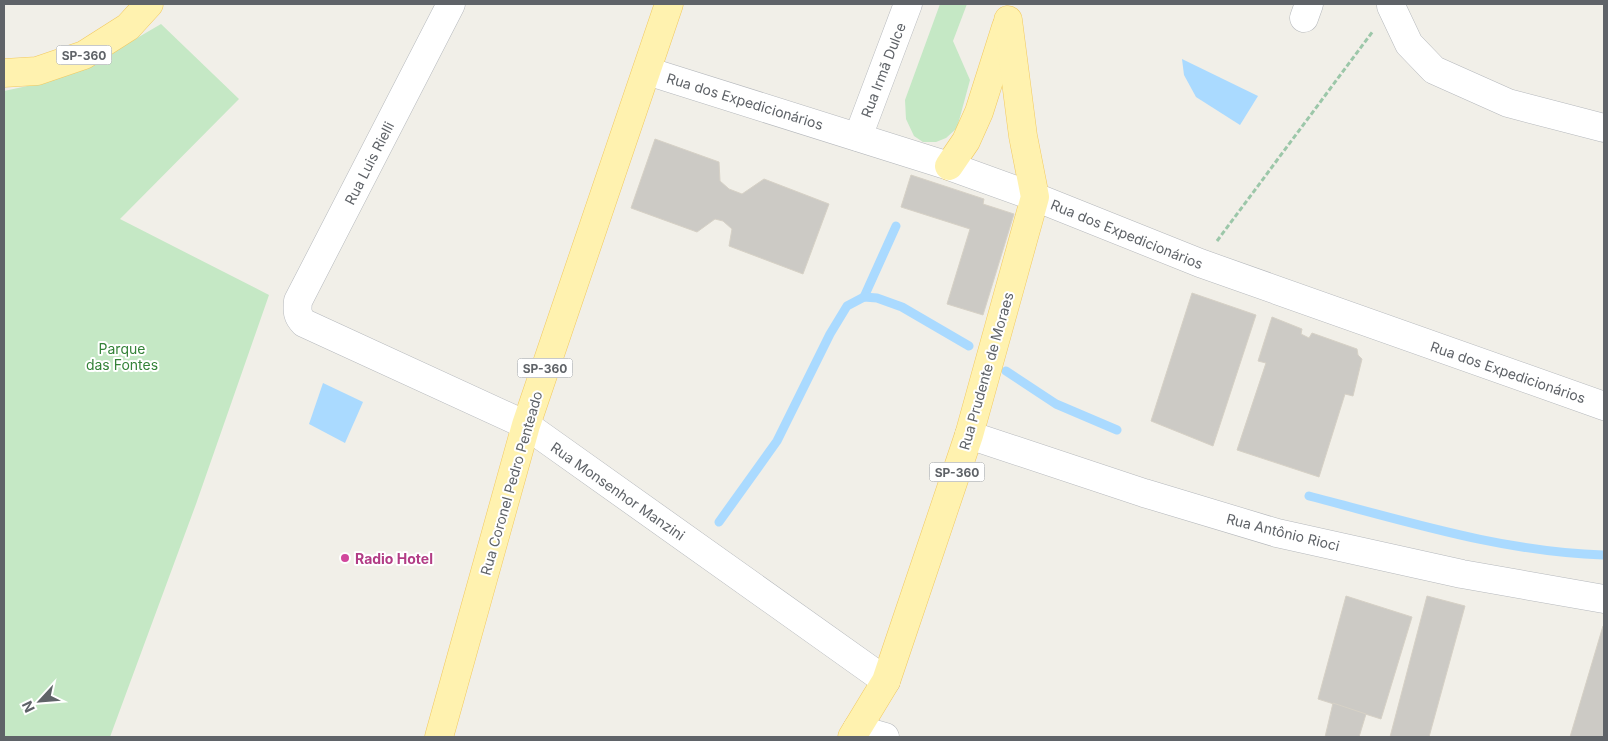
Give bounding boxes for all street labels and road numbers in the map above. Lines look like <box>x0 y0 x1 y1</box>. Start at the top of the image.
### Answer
street label: Rua Irmã Dulce <box>857 20 909 120</box>
road number: SP-360 <box>56 46 112 64</box>
street label: Rua dos Expedicionários <box>665 69 825 133</box>
street label: Rua Luis Rielli <box>341 119 397 207</box>
street label: Rua dos Expedicionários <box>1048 196 1206 272</box>
street label: Rua Prudente de Moraes <box>955 290 1017 452</box>
street label: Rua dos Expedicionários <box>1428 337 1588 407</box>
road number: SP-360 <box>518 358 572 378</box>
street label: Rua Coronel Pedro Penteado <box>477 389 545 577</box>
street label: Rua Monsenhor Manzini <box>548 438 688 544</box>
road number: SP-360 <box>930 462 984 482</box>
street label: Rua Antônio Rioci <box>1225 510 1341 554</box>

